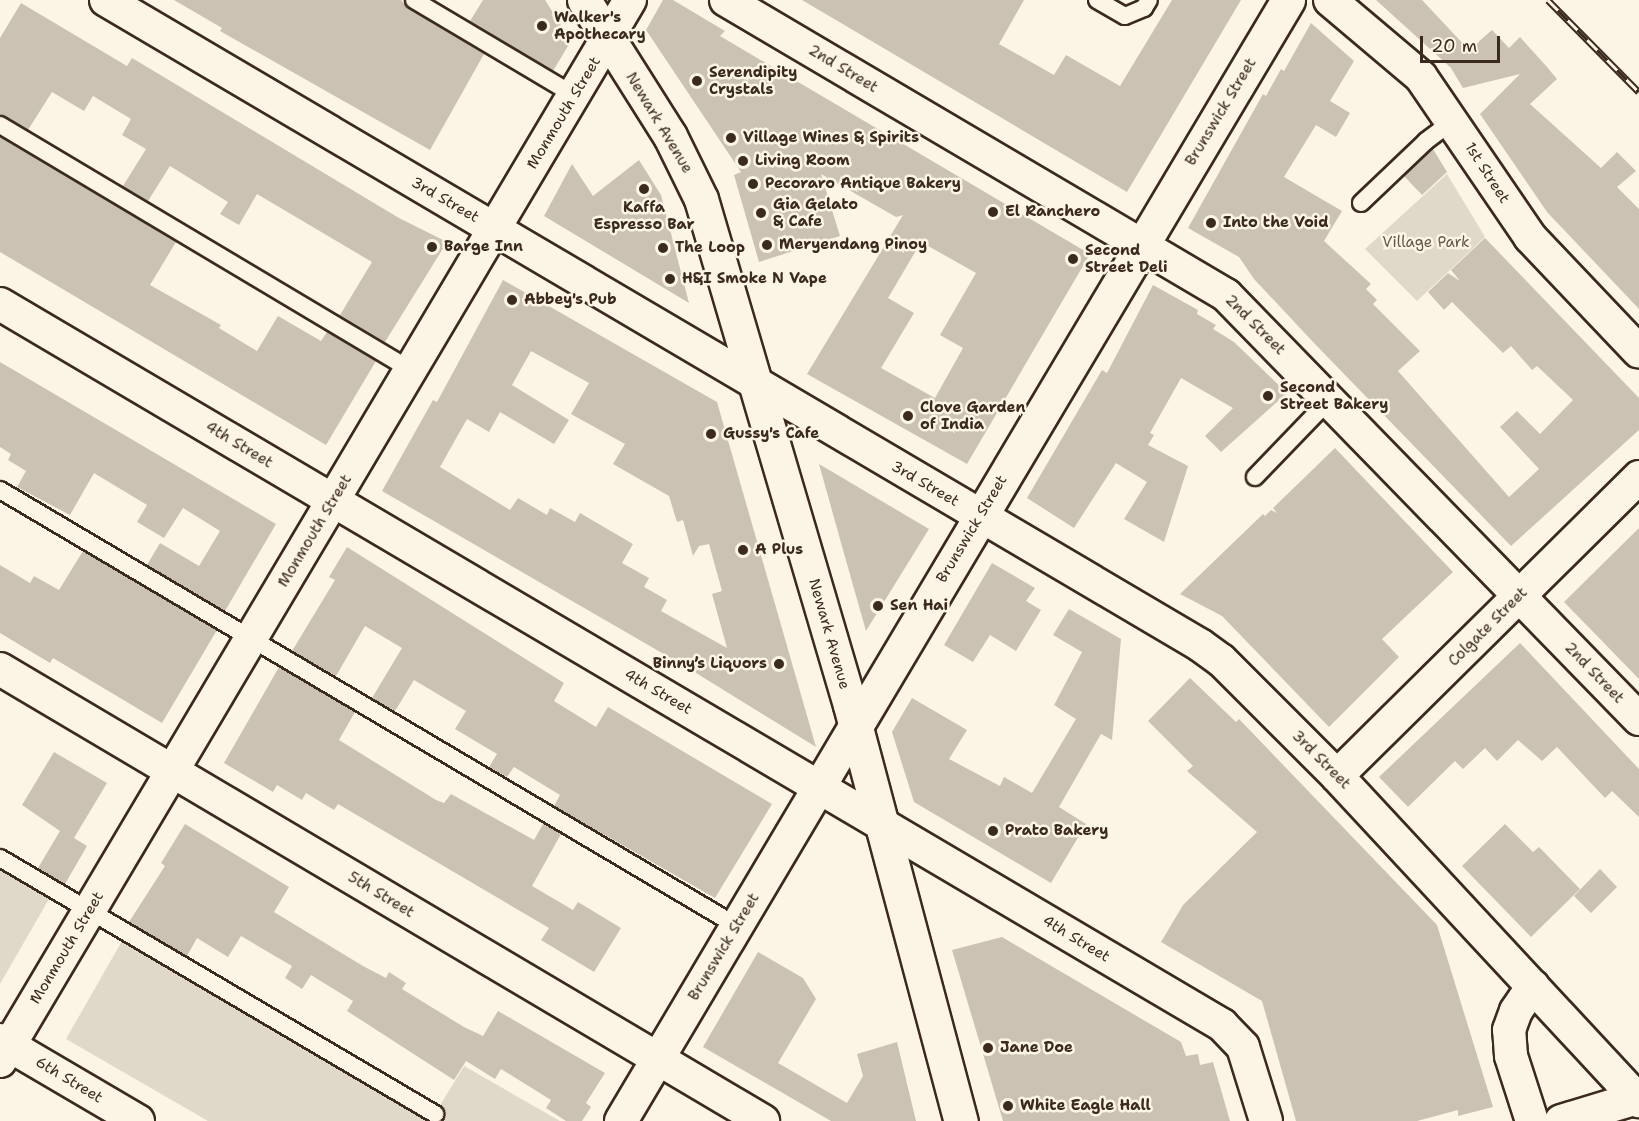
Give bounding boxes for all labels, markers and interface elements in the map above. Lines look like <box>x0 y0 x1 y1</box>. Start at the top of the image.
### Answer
place label: Walker's Apothecary <box>554 8 646 43</box>
marker: Walker's Apothecary <box>535 19 549 33</box>
scale bar <box>1423 24 1502 62</box>
text: 20 m <box>1431 34 1477 58</box>
street label: 2nd Street <box>805 41 881 97</box>
street label: Monmouth Street <box>523 54 605 172</box>
street label: Brunswick Street <box>1182 55 1260 169</box>
place label: Serendipity Crystals <box>709 63 797 98</box>
street label: Newark Avenue <box>622 69 696 177</box>
marker: Serendipity Crystals <box>690 74 704 88</box>
place label: Village Wines & Spirits <box>743 129 919 147</box>
marker: Village Wines & Spirits <box>724 131 738 145</box>
street label: 1st Street <box>1461 139 1513 207</box>
place label: Living Room <box>755 152 850 170</box>
marker: Living Room <box>736 154 750 168</box>
street label: 3rd Street <box>408 173 482 227</box>
place label: Pecoraro Antique Bakery <box>765 175 961 193</box>
marker: Pecoraro Antique Bakery <box>746 177 760 191</box>
marker: Kaffa Espresso Bar <box>637 182 651 196</box>
place label: Gia Gelato & Cafe <box>773 195 858 230</box>
place label: Kaffa Espresso Bar <box>593 198 695 233</box>
place label: El Ranchero <box>1005 203 1100 221</box>
marker: El Ranchero <box>986 205 1000 219</box>
marker: Gia Gelato & Cafe <box>754 206 768 220</box>
place label: Into the Void <box>1223 214 1329 232</box>
marker: Into the Void <box>1204 216 1218 230</box>
park label: Village Park <box>1382 234 1470 252</box>
place label: Meryendang Pinoy <box>779 236 927 254</box>
place label: Barge Inn <box>444 238 523 256</box>
marker: Meryendang Pinoy <box>760 238 774 252</box>
place label: The Loop <box>675 239 745 257</box>
marker: Barge Inn <box>425 240 439 254</box>
marker: The Loop <box>656 241 670 255</box>
place label: Second Street Deli <box>1085 241 1168 276</box>
marker: Second Street Deli <box>1066 252 1080 266</box>
place label: H&I Smoke N Vape <box>682 270 827 288</box>
marker: H&I Smoke N Vape <box>663 272 677 286</box>
place label: Abbey's Pub <box>524 291 616 309</box>
street label: 2nd Street <box>1221 291 1289 359</box>
marker: Abbey's Pub <box>505 293 519 307</box>
place label: Second Street Bakery <box>1280 378 1388 413</box>
marker: Second Street Bakery <box>1261 389 1275 403</box>
place label: Clove Garden of India <box>920 398 1026 433</box>
marker: Clove Garden of India <box>901 409 915 423</box>
street label: 4th Street <box>202 418 276 472</box>
place label: Gussy's Cafe <box>723 425 819 443</box>
marker: Gussy's Cafe <box>704 427 718 441</box>
street label: 3rd Street <box>888 457 962 511</box>
street label: Monmouth Street <box>274 472 356 590</box>
street label: Brunswick Street <box>933 472 1011 586</box>
place label: A Plus <box>755 541 803 559</box>
marker: A Plus <box>736 543 750 557</box>
street label: Newark Avenue <box>805 576 853 692</box>
street label: Colgate Street <box>1445 584 1531 670</box>
place label: Sen Hai <box>890 597 948 615</box>
marker: Sen Hai <box>871 599 885 613</box>
street label: 2nd Street <box>1560 639 1628 707</box>
place label: Binny’s Liquors <box>653 655 767 673</box>
marker: Binny’s Liquors <box>772 657 786 671</box>
street label: 4th Street <box>621 665 695 719</box>
street label: 3rd Street <box>1288 727 1354 793</box>
place label: Prato Bakery <box>1005 822 1108 840</box>
marker: Prato Bakery <box>986 824 1000 838</box>
street label: 5th Street <box>345 868 417 922</box>
street label: Monmouth Street <box>26 889 108 1007</box>
street label: Brunswick Street <box>685 890 763 1004</box>
street label: 4th Street <box>1039 912 1113 966</box>
place label: Jane Doe <box>1000 1039 1073 1057</box>
marker: Jane Doe <box>981 1041 995 1055</box>
street label: 6th Street <box>32 1053 106 1107</box>
place label: White Eagle Hall <box>1020 1097 1151 1115</box>
marker: White Eagle Hall <box>1001 1099 1015 1113</box>

